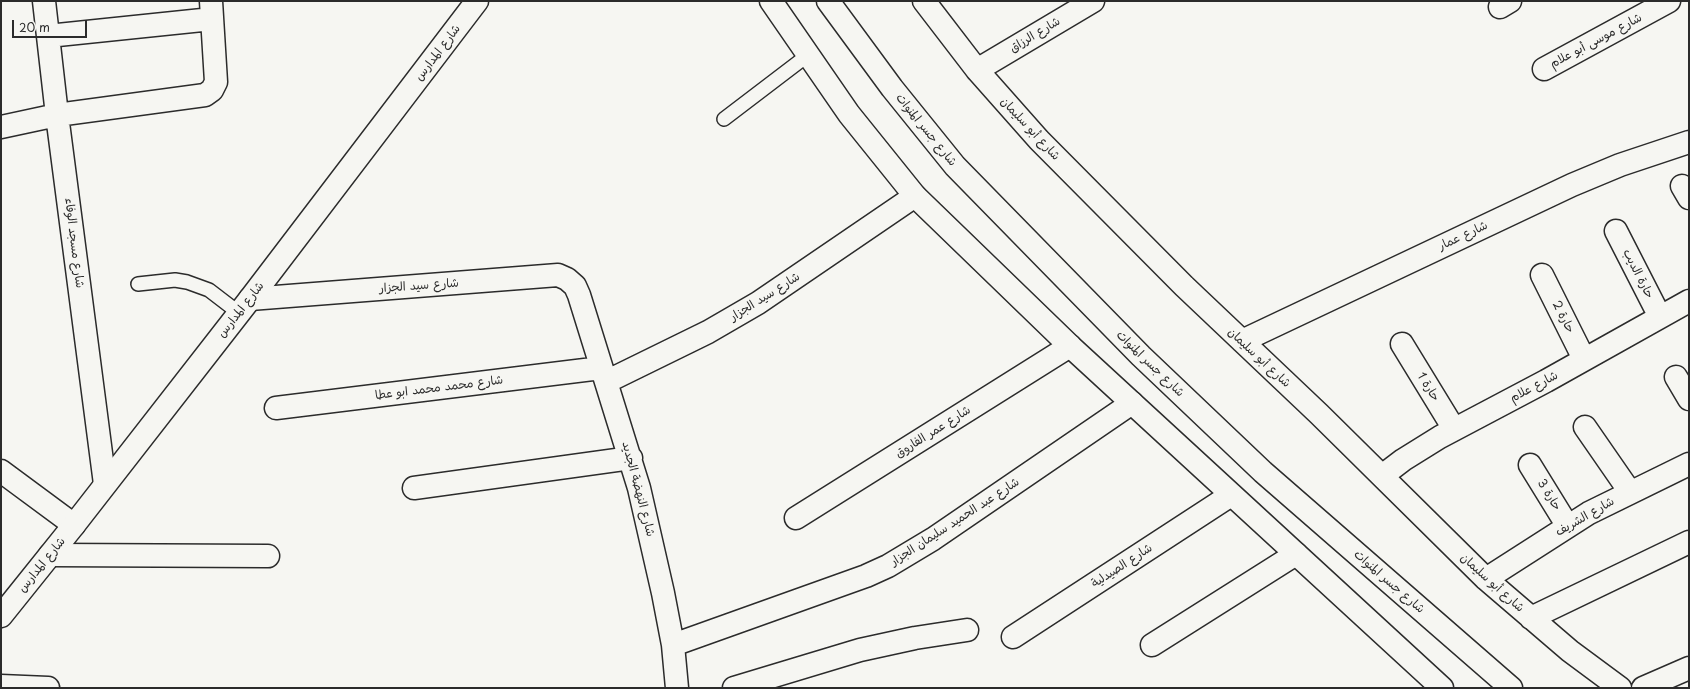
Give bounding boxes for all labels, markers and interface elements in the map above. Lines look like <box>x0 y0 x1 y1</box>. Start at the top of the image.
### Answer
street label: شارع موسى أبو علام <box>1547 11 1645 71</box>
scale bar <box>14 12 89 38</box>
street label: شارع الرزاق <box>1007 14 1063 56</box>
text: 20 m <box>19 18 50 36</box>
street label: شارع المدارس <box>412 22 464 84</box>
street label: شارع جسر المنوات <box>892 91 960 169</box>
street label: شارع أبو سليمان <box>997 95 1063 163</box>
street label: شارع مسجد الوفاء <box>61 197 87 289</box>
street label: شارع عمار <box>1436 218 1490 254</box>
street label: حارة الديب <box>1619 247 1657 301</box>
street label: شارع سيد الجزار <box>727 270 803 324</box>
street label: شارع سيد الجزار <box>379 276 459 296</box>
street label: شارع المدارس <box>215 279 267 341</box>
street label: حارة 2 <box>1549 298 1577 336</box>
street label: شارع أبو سليمان <box>1225 325 1293 391</box>
street label: شارع جسر المنوات <box>1113 328 1187 400</box>
street label: شارع علام <box>1507 368 1561 406</box>
street label: حارة 1 <box>1414 370 1442 404</box>
street label: شارع محمد محمد ابو عطا <box>374 373 504 403</box>
street label: شارع عمر الفاروق <box>893 403 973 461</box>
street label: شارع النهضة الجديد <box>618 440 658 538</box>
street label: شارع عبد الحميد سليمان الجزار <box>888 475 1022 569</box>
street label: حارة 3 <box>1534 477 1564 513</box>
street label: شارع الشريف <box>1553 494 1617 540</box>
street label: شارع المدارس <box>15 535 69 595</box>
street label: شارع الصيدلية <box>1089 541 1155 591</box>
street label: شارع جسر المنوات <box>1351 547 1427 617</box>
street label: شارع أبو سليمان <box>1457 551 1527 615</box>

